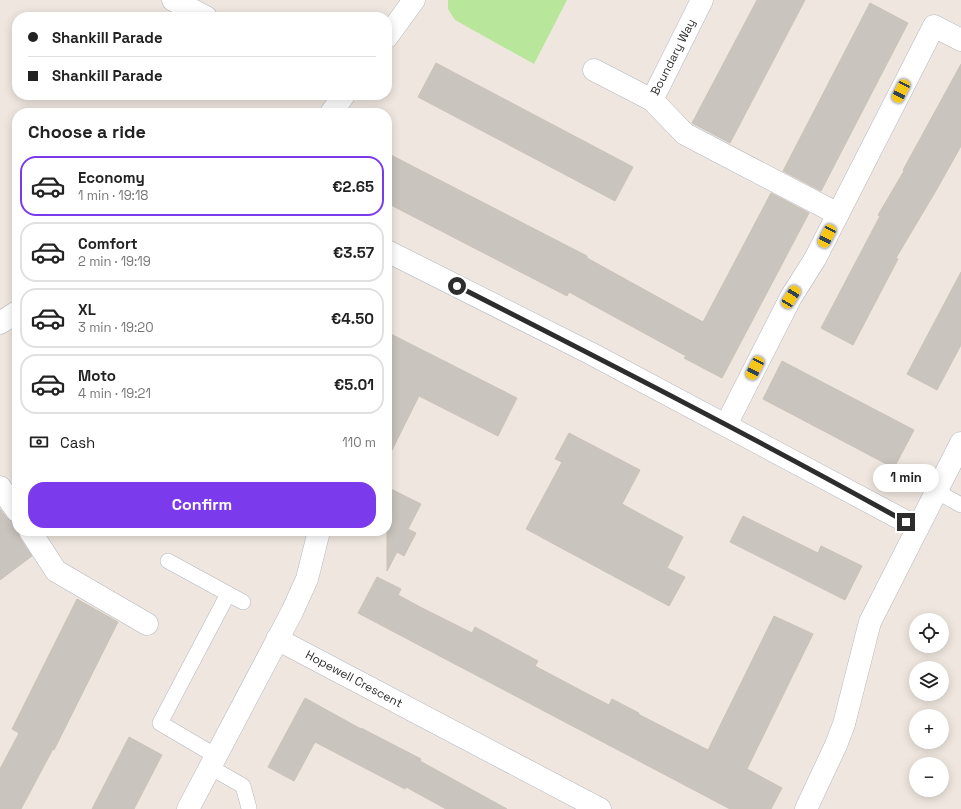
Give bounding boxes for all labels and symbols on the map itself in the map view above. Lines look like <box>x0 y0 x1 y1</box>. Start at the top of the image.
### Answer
street label: Boundary Way <box>647 16 699 98</box>
car <box>890 78 912 104</box>
car <box>816 223 838 249</box>
route start <box>448 277 466 295</box>
car <box>780 284 802 310</box>
car <box>744 355 766 381</box>
callout: 1 min <box>873 464 939 492</box>
route end <box>897 513 915 531</box>
street label: Hopewell Crescent <box>303 647 405 711</box>

